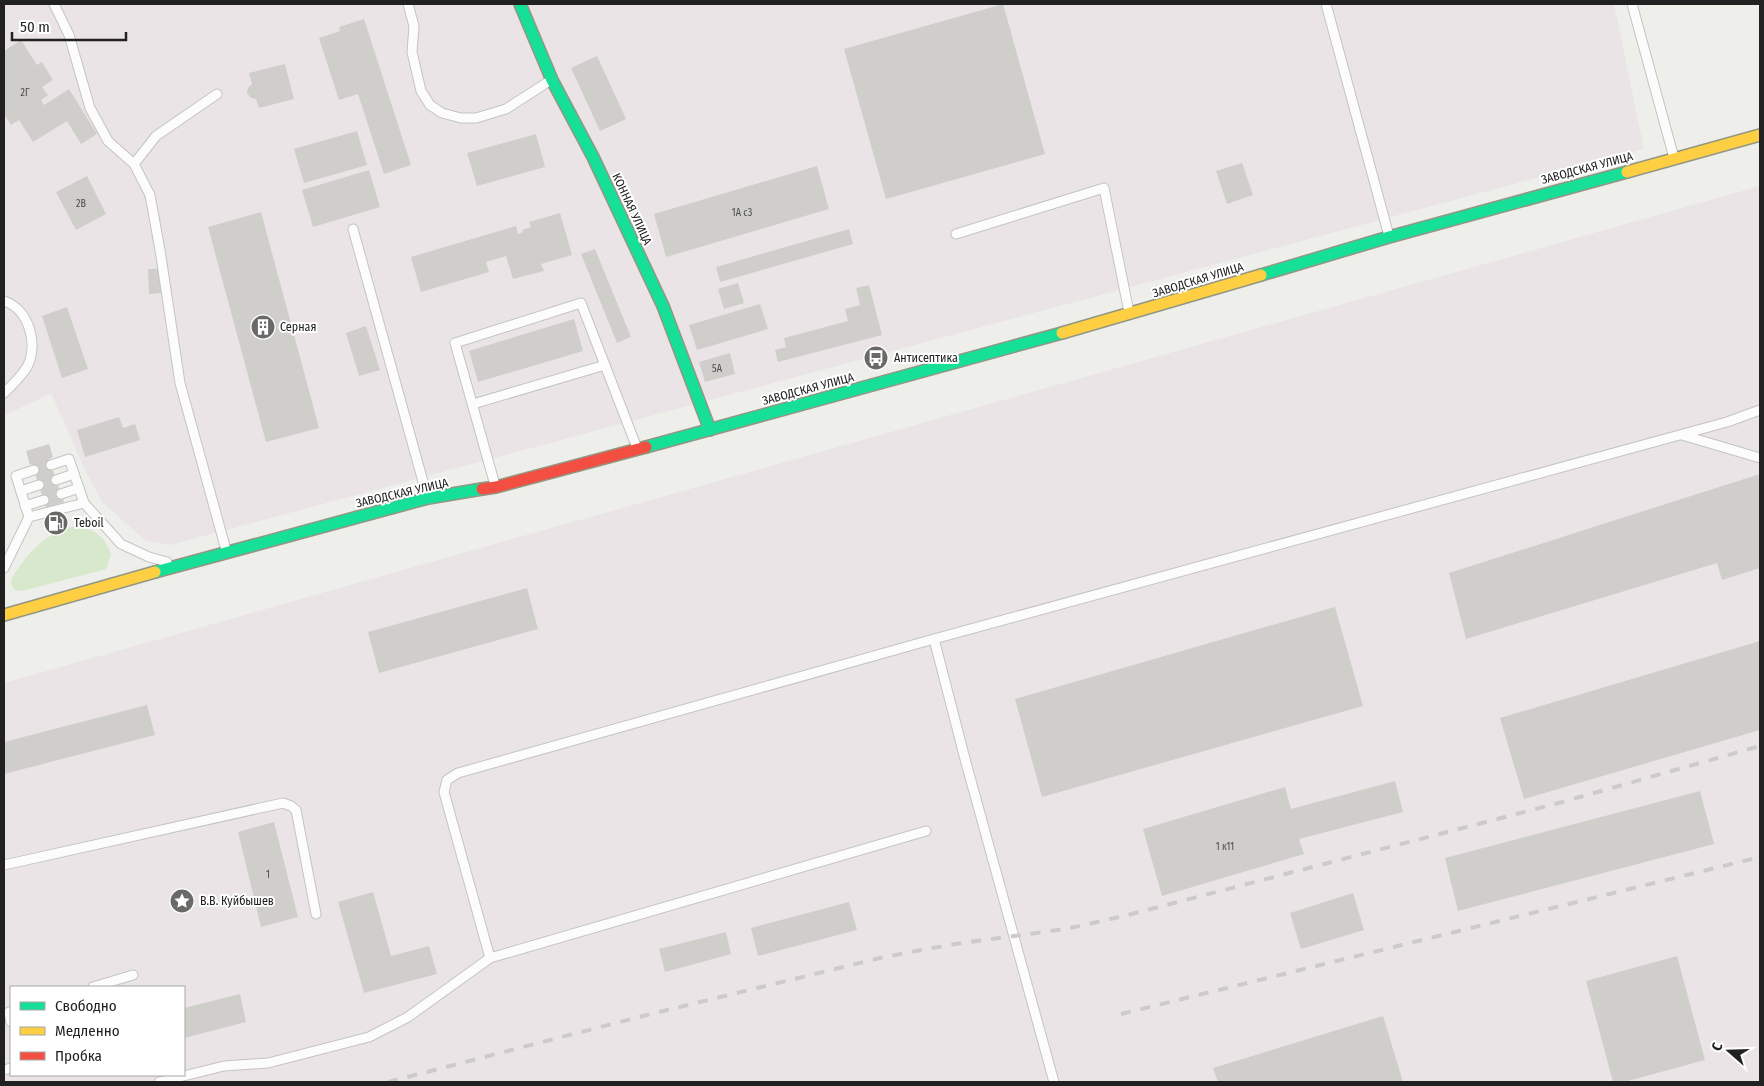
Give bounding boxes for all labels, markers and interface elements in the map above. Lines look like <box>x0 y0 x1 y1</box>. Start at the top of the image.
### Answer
scale bar <box>12 10 126 42</box>
text: 50 m <box>20 18 50 36</box>
house number: 2Г <box>20 87 30 99</box>
street label: ЗАВОДСКАЯ УЛИЦА <box>1540 149 1635 187</box>
street label: КОННАЯ УЛИЦА <box>609 171 655 248</box>
house number: 2В <box>76 198 86 210</box>
house number: 1А с3 <box>732 207 753 219</box>
street label: ЗАВОДСКАЯ УЛИЦА <box>1151 259 1246 300</box>
building icon: Серная <box>250 314 276 340</box>
place label: Серная <box>280 320 316 334</box>
bus stop icon: Антисептика <box>863 345 889 371</box>
place label: Антисептика <box>894 351 958 365</box>
house number: 5А <box>712 363 723 375</box>
street label: ЗАВОДСКАЯ УЛИЦА <box>761 370 856 408</box>
street label: ЗАВОДСКАЯ УЛИЦА <box>354 475 450 510</box>
fuel station icon: Teboil <box>43 510 69 536</box>
place label: Teboil <box>74 516 104 530</box>
house number: 1 к11 <box>1216 841 1234 853</box>
house number: 1 <box>266 869 270 881</box>
place icon: В.В. Куйбышев <box>169 888 195 914</box>
place label: В.В. Куйбышев <box>200 894 274 908</box>
legend <box>10 986 185 1076</box>
text: Свободно <box>55 997 117 1015</box>
text: Медленно <box>55 1022 120 1040</box>
north arrow <box>1704 1026 1754 1076</box>
text: С <box>1708 1040 1727 1053</box>
text: Пробка <box>55 1047 102 1065</box>

